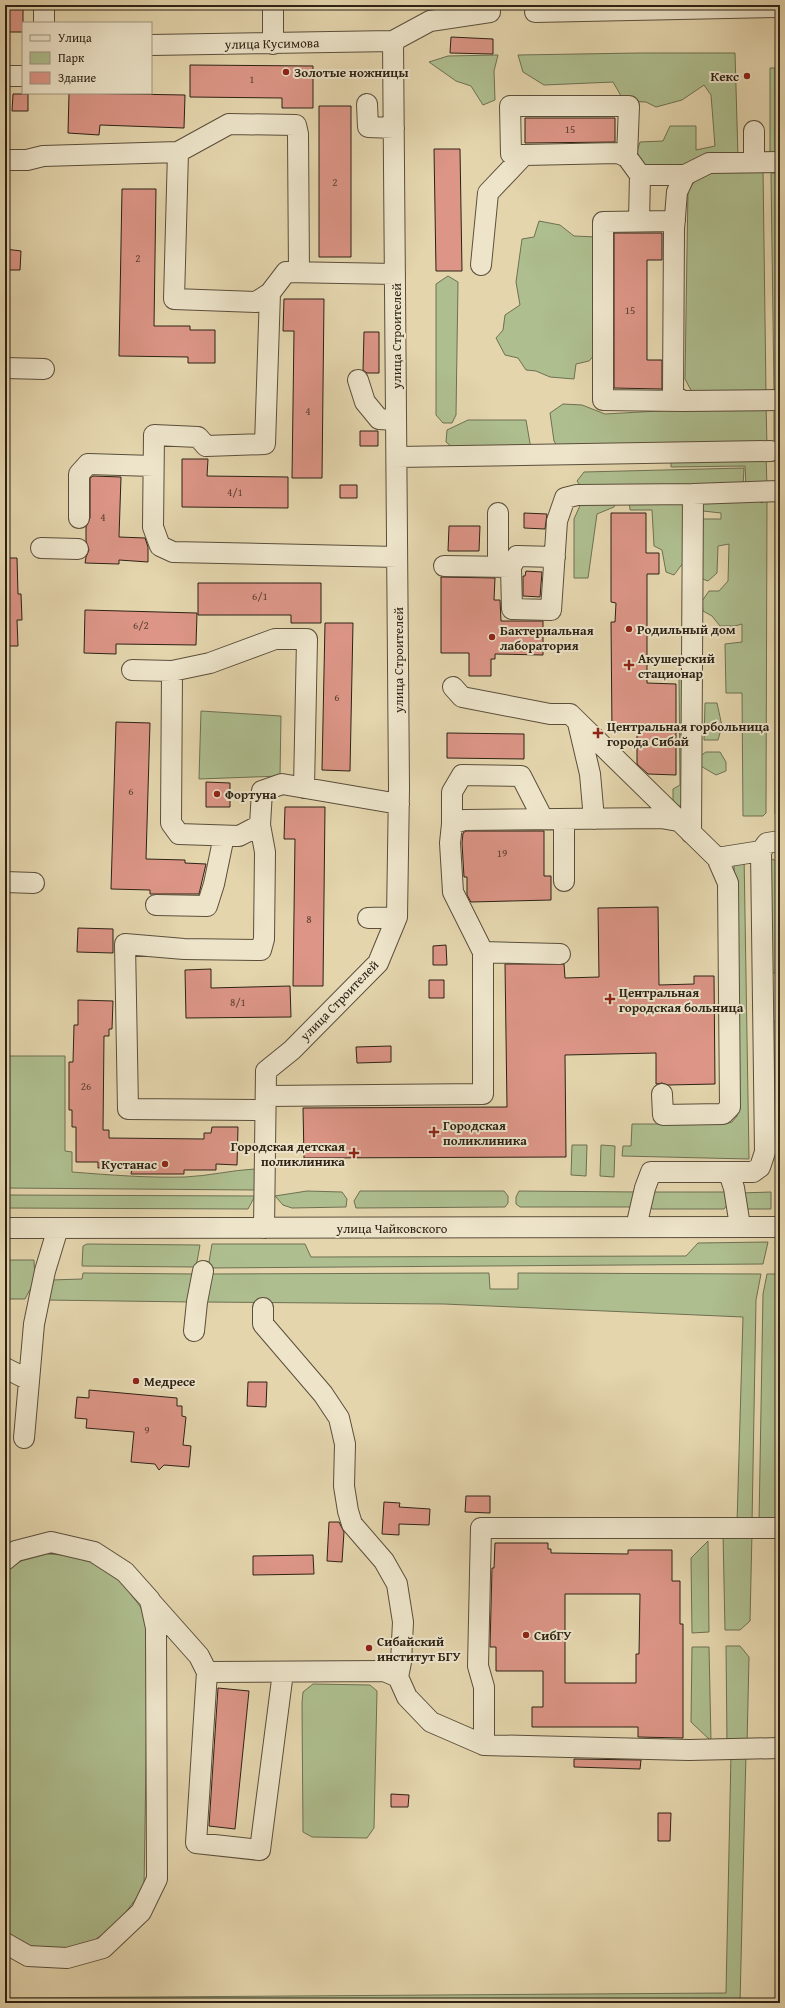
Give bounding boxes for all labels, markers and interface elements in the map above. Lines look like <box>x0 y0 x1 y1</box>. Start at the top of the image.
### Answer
legend <box>22 22 152 94</box>
text: Улица <box>58 29 92 46</box>
street label: улица Кусимова <box>224 33 320 54</box>
text: Парк <box>58 49 85 66</box>
place label: Золотые ножницы <box>294 63 409 82</box>
marker: Золотые ножницы <box>281 67 291 77</box>
place label: Кекс <box>710 67 739 86</box>
text: Здание <box>58 69 97 86</box>
house number: 1 <box>249 71 255 87</box>
marker: Кекс <box>742 71 752 81</box>
house number: 15 <box>565 121 575 137</box>
house number: 2 <box>332 174 338 190</box>
house number: 2 <box>135 250 141 266</box>
street label: улица Строителей <box>387 283 406 390</box>
house number: 15 <box>625 302 635 318</box>
house number: 4 <box>305 403 311 419</box>
house number: 4/1 <box>227 484 243 500</box>
house number: 4 <box>100 509 106 525</box>
house number: 6/1 <box>252 588 268 604</box>
street label: улица Строителей <box>389 607 408 714</box>
house number: 6/2 <box>133 617 149 633</box>
place label: Родильный дом <box>637 620 736 639</box>
place label: Бактериальная лаборатория <box>500 621 594 655</box>
marker: Родильный дом <box>624 624 634 634</box>
marker: Бактериальная лаборатория <box>487 632 497 642</box>
place label: Акушерский стационар <box>638 649 715 683</box>
marker: Акушерский стационар <box>623 659 635 671</box>
house number: 6 <box>334 689 340 705</box>
place label: Центральная горбольница города Сибай <box>607 717 770 751</box>
marker: Центральная горбольница города Сибай <box>592 727 604 739</box>
house number: 6 <box>128 783 134 799</box>
place label: Фортуна <box>225 785 277 804</box>
marker: Фортуна <box>212 789 222 799</box>
house number: 19 <box>497 845 507 861</box>
house number: 8 <box>306 911 312 927</box>
street label: улица Строителей <box>295 955 383 1046</box>
place label: Центральная городская больница <box>619 983 744 1017</box>
marker: Центральная городская больница <box>604 993 616 1005</box>
house number: 8/1 <box>230 994 246 1010</box>
house number: 26 <box>81 1078 91 1094</box>
place label: Городская поликлиника <box>443 1116 527 1150</box>
marker: Городская поликлиника <box>428 1126 440 1138</box>
place label: Городская детская поликлиника <box>231 1137 345 1171</box>
marker: Городская детская поликлиника <box>348 1147 360 1159</box>
place label: Кустанас <box>101 1155 157 1174</box>
marker: Кустанас <box>160 1159 170 1169</box>
street label: улица Чайковского <box>336 1219 448 1238</box>
place label: Медресе <box>144 1372 195 1391</box>
marker: Медресе <box>131 1376 141 1386</box>
house number: 9 <box>144 1422 150 1438</box>
place label: СибГУ <box>534 1626 572 1645</box>
marker: СибГУ <box>521 1630 531 1640</box>
place label: Сибайский институт БГУ <box>377 1632 462 1666</box>
marker: Сибайский институт БГУ <box>364 1643 374 1653</box>

